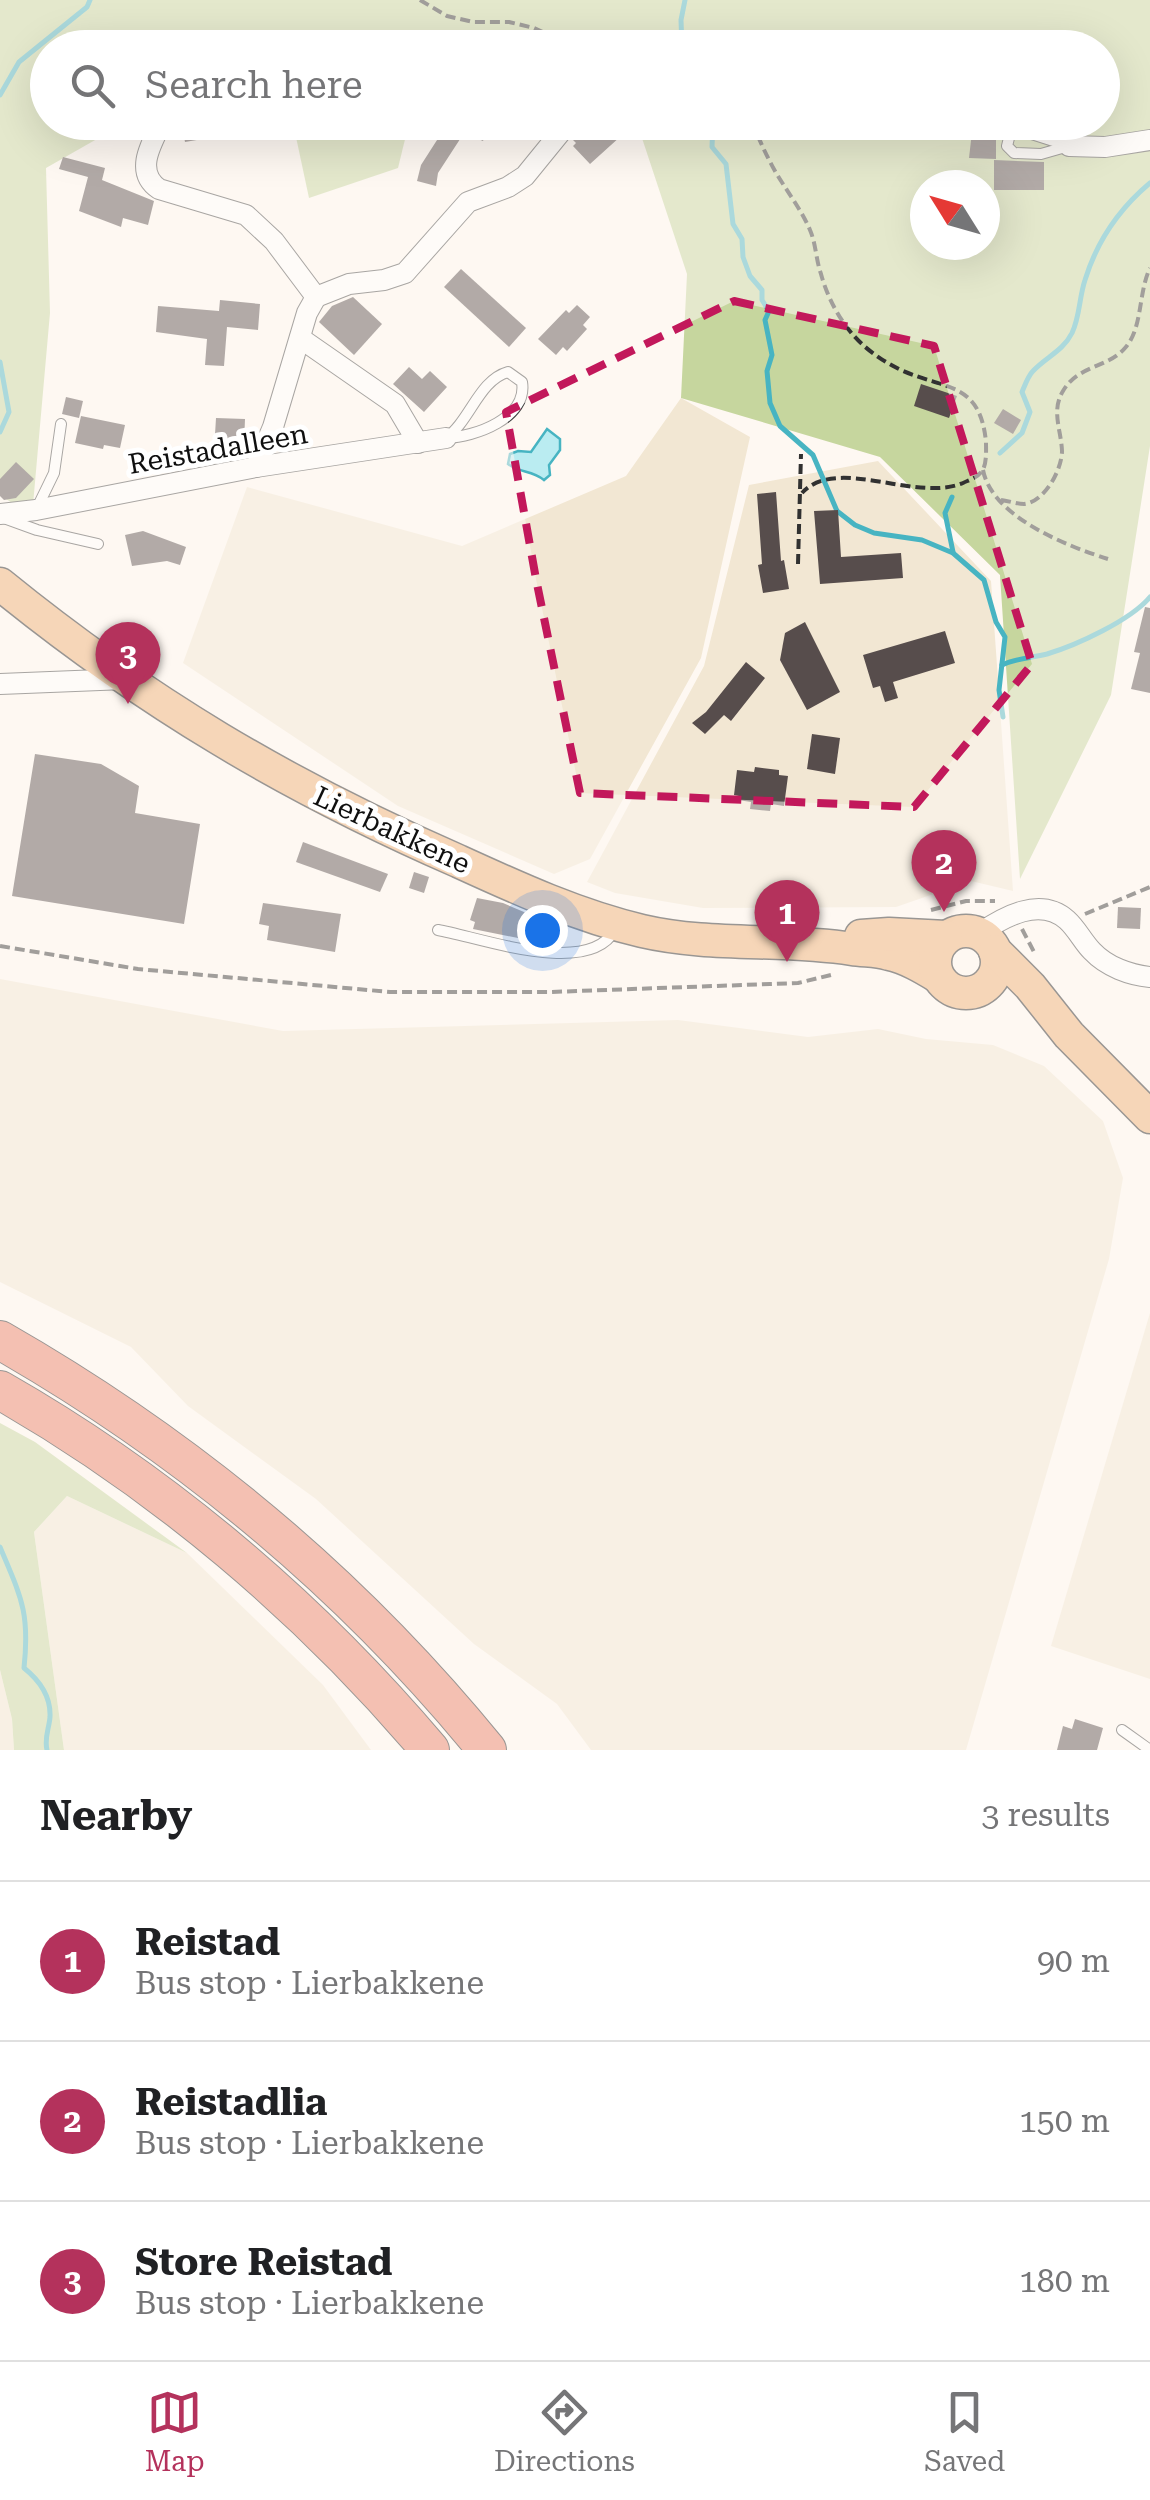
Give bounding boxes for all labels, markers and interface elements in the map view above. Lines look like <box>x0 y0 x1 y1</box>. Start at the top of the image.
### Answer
search box <box>30 30 1120 140</box>
icon: search <box>65 58 120 113</box>
text: Search here <box>145 63 363 107</box>
north arrow <box>910 170 1000 260</box>
street label: Reistadalleen <box>126 417 310 481</box>
pin: 3 <box>96 622 160 704</box>
street label: Lierbakkene <box>309 779 475 881</box>
pin: 2 <box>912 830 976 912</box>
pin: 1 <box>754 880 820 962</box>
your location <box>517 905 568 956</box>
text: Nearby <box>40 1791 192 1840</box>
text: 3 results <box>982 1796 1110 1834</box>
text: Reistad <box>135 1920 280 1964</box>
text: 1 <box>64 1942 81 1980</box>
text: 90 m <box>1037 1942 1110 1980</box>
text: Bus stop · Lierbakkene <box>135 1964 484 2002</box>
text: Reistadlia <box>135 2080 327 2124</box>
text: 2 <box>64 2102 81 2140</box>
text: 150 m <box>1019 2102 1110 2140</box>
text: Bus stop · Lierbakkene <box>135 2124 484 2162</box>
text: Store Reistad <box>135 2240 392 2284</box>
text: 3 <box>64 2262 81 2300</box>
text: 180 m <box>1019 2262 1110 2300</box>
text: Bus stop · Lierbakkene <box>135 2284 484 2322</box>
tab: Map <box>145 2385 205 2478</box>
tab: Directions <box>494 2385 635 2478</box>
tab: Saved <box>924 2385 1005 2478</box>

